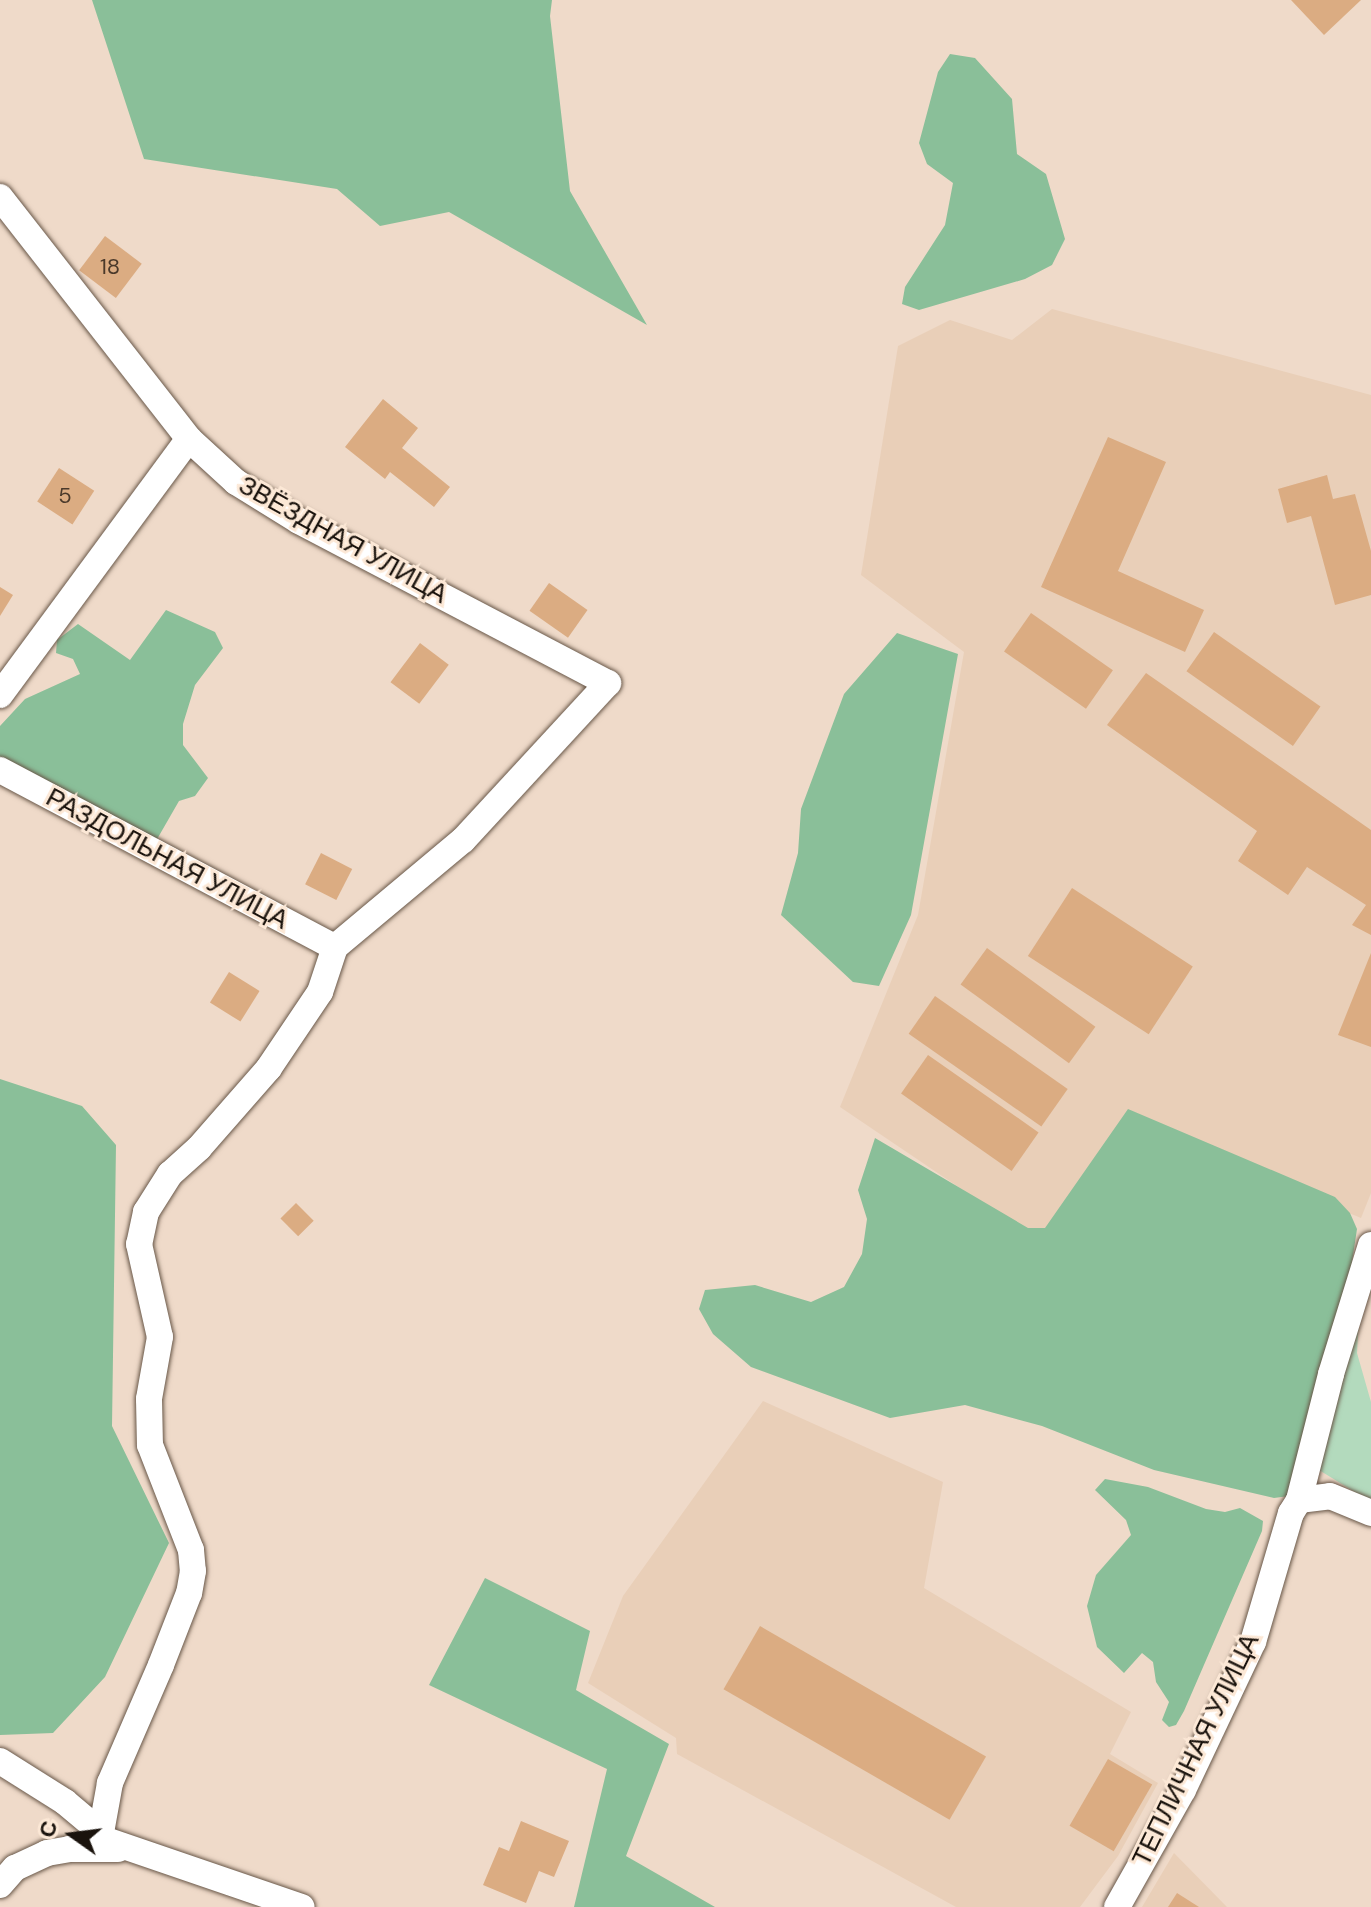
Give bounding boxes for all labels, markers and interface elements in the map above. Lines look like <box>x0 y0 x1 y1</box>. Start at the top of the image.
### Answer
house number: 18 <box>100 254 120 280</box>
street label: ЗВЁЗДНАЯ УЛИЦА <box>233 470 453 610</box>
house number: 5 <box>58 483 72 509</box>
street label: РАЗДОЛЬНАЯ УЛИЦА <box>41 782 293 936</box>
street label: ТЕПЛИЧНАЯ УЛИЦА <box>1126 1629 1266 1871</box>
north arrow <box>32 1795 112 1875</box>
text: С <box>32 1818 64 1840</box>

